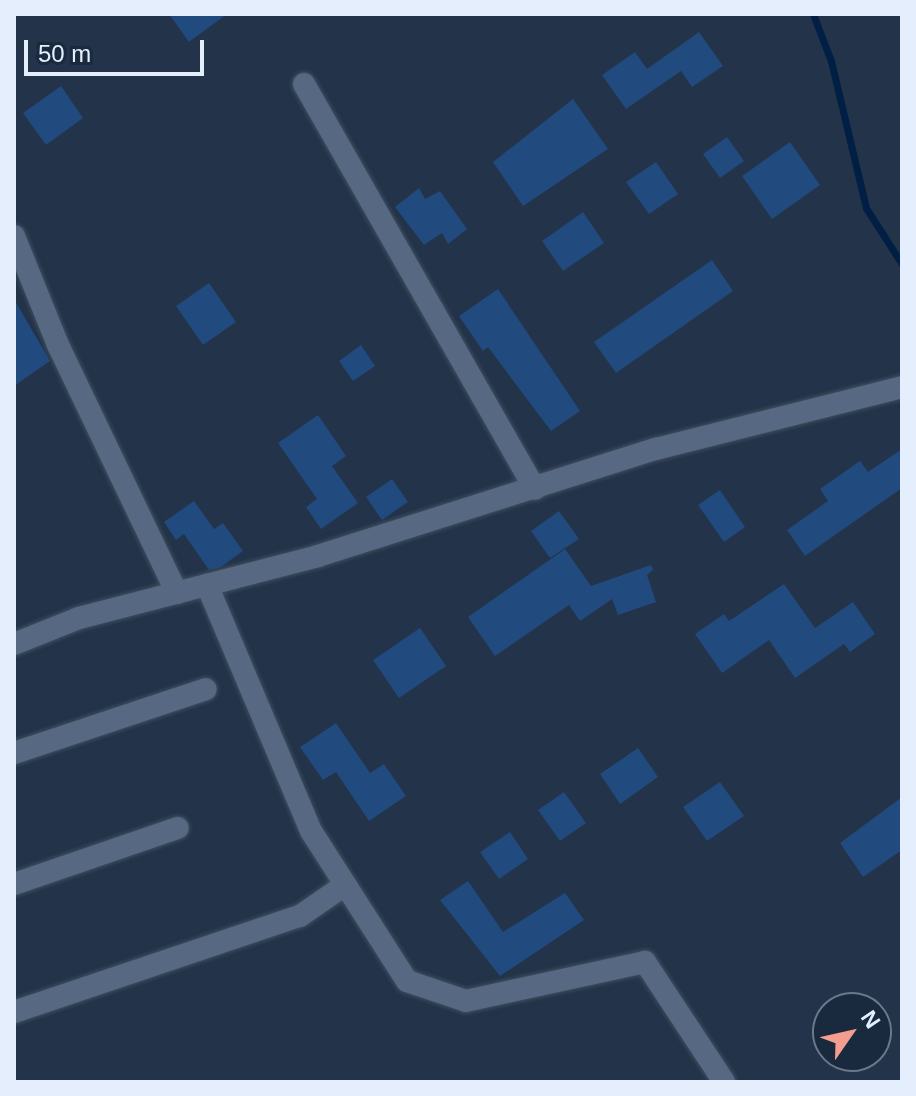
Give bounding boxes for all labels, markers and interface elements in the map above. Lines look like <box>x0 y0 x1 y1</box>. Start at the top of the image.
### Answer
scale bar <box>28 24 208 74</box>
text: 50 m <box>38 40 91 67</box>
north arrow <box>812 992 892 1072</box>
text: N <box>856 1006 885 1033</box>

